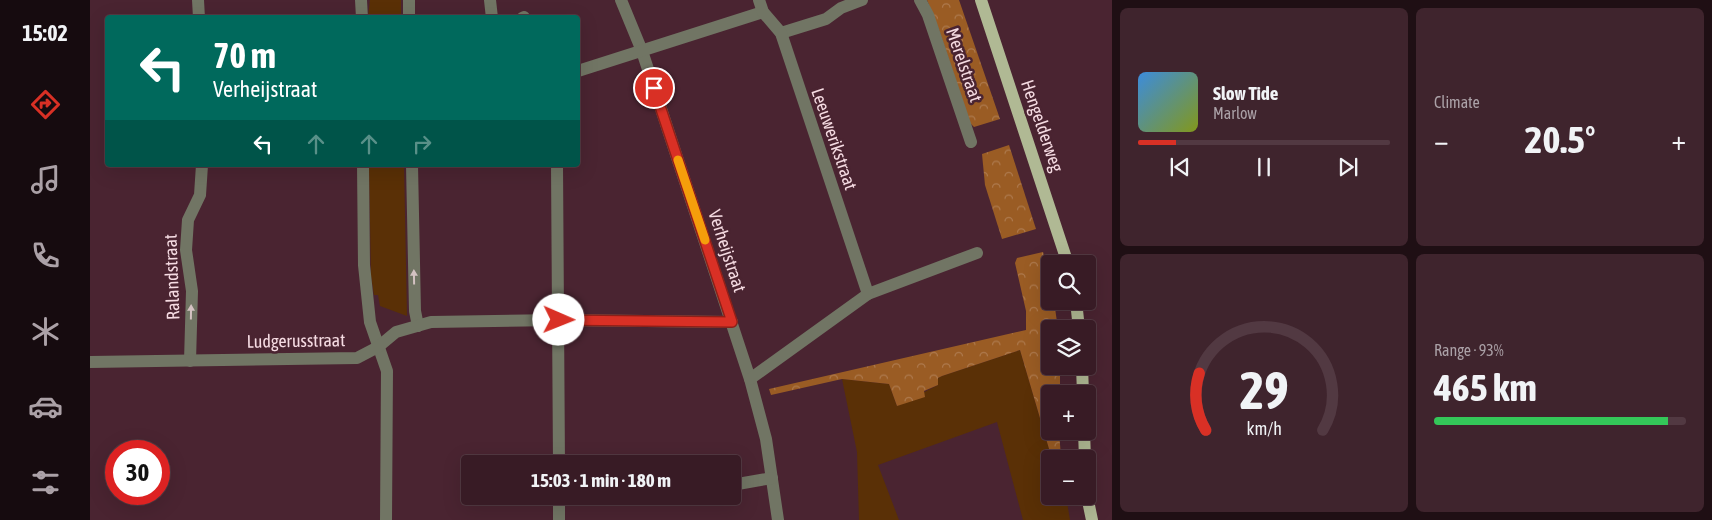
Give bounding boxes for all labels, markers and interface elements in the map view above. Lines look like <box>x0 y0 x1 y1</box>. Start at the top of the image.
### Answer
text: 15:02 <box>22 20 68 46</box>
street label: Merelstraat <box>942 25 987 105</box>
icon: left <box>130 35 195 100</box>
text: 70 m <box>213 35 276 75</box>
pin <box>633 67 675 109</box>
icon: arrive <box>640 74 668 102</box>
text: Verheijstraat <box>213 76 317 102</box>
street label: Hengelderweg <box>1017 77 1068 175</box>
text: Slow Tide <box>1213 82 1278 104</box>
street label: Leeuwerikstraat <box>807 85 862 193</box>
icon: directions <box>28 87 63 122</box>
text: Climate <box>1434 93 1480 111</box>
text: Marlow <box>1213 104 1257 122</box>
text: 20.5° <box>1525 118 1595 161</box>
text: − <box>1434 124 1449 156</box>
text: + <box>1671 124 1686 156</box>
icon: left <box>249 130 277 158</box>
icon: ahead <box>302 130 330 158</box>
icon: ahead <box>355 130 383 158</box>
icon: right <box>408 130 436 158</box>
icon: previous <box>1166 153 1194 181</box>
icon: pause <box>1250 153 1278 181</box>
icon: next <box>1334 153 1362 181</box>
icon: music <box>28 162 63 197</box>
street label: Verheijstraat <box>704 207 751 295</box>
street label: Ralandstraat <box>160 234 183 320</box>
icon: phone <box>28 238 63 273</box>
map controls <box>1041 255 1096 505</box>
button: search <box>1041 255 1096 310</box>
one-way arrow <box>410 269 418 285</box>
position arrow <box>532 293 584 345</box>
one-way arrow <box>188 304 196 320</box>
icon: climate <box>28 314 63 349</box>
button: layers <box>1041 320 1096 375</box>
street label: Ludgerusstraat <box>247 329 345 352</box>
text: Range · 93% <box>1434 341 1504 359</box>
text: 29 <box>1240 360 1288 420</box>
text: 465 km <box>1434 366 1537 409</box>
button: + <box>1041 385 1096 440</box>
icon: car <box>28 389 63 424</box>
text: km/h <box>1246 418 1282 439</box>
speed limit sign: 30 <box>105 440 170 505</box>
button: − <box>1041 450 1096 505</box>
icon: filters <box>28 465 63 500</box>
text: 15:03 · 1 min · 180 m <box>531 469 671 491</box>

